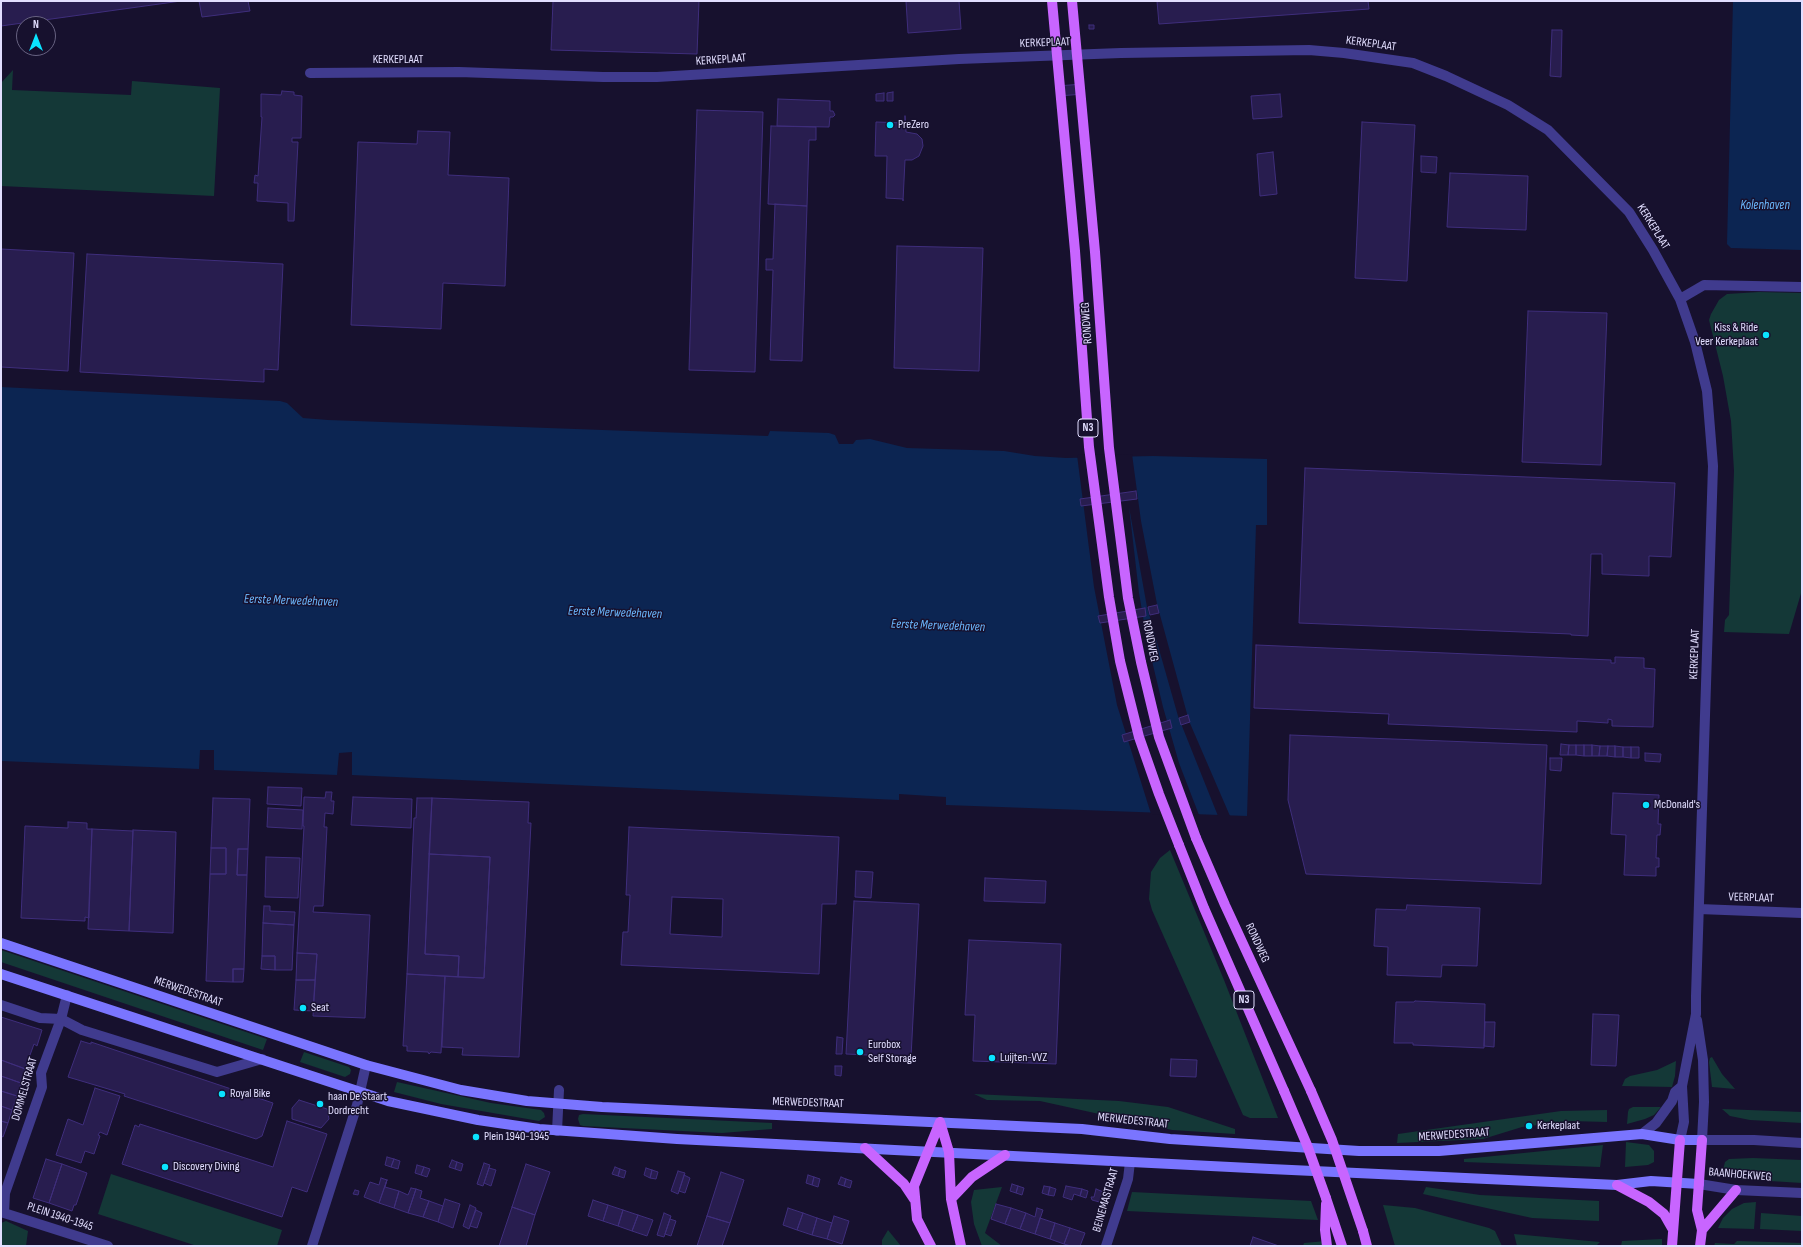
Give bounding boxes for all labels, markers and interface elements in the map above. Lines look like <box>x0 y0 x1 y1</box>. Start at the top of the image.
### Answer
north arrow <box>16 16 56 56</box>
text: N <box>33 18 39 31</box>
street label: KERKEPLAAT <box>1345 33 1397 55</box>
street label: KERKEPLAAT <box>1019 35 1071 51</box>
street label: KERKEPLAAT <box>695 51 747 69</box>
street label: KERKEPLAAT <box>373 53 423 67</box>
place label: PreZero <box>898 118 929 132</box>
marker: PreZero <box>885 120 895 130</box>
water label: Kolenhaven <box>1740 198 1790 214</box>
street label: KERKEPLAAT <box>1633 202 1673 252</box>
street label: RONDWEG <box>1078 302 1096 344</box>
place label: Kiss & Ride Veer Kerkeplaat <box>1695 321 1758 349</box>
marker: Kiss & Ride Veer Kerkeplaat <box>1761 330 1771 340</box>
road number: N3 <box>1078 419 1098 437</box>
water label: Eerste Merwedehaven <box>244 592 338 610</box>
water label: Eerste Merwedehaven <box>568 604 662 622</box>
water label: Eerste Merwedehaven <box>891 617 985 635</box>
street label: RONDWEG <box>1139 619 1161 663</box>
street label: KERKEPLAAT <box>1687 628 1703 680</box>
place label: McDonald's <box>1654 798 1700 812</box>
marker: McDonald's <box>1641 800 1651 810</box>
street label: VEERPLAAT <box>1728 890 1774 906</box>
street label: RONDWEG <box>1242 921 1272 965</box>
street label: MERWEDESTRAAT <box>152 974 224 1010</box>
road number: N3 <box>1234 991 1254 1009</box>
place label: Seat <box>311 1001 329 1015</box>
marker: Seat <box>298 1003 308 1013</box>
place label: Eurobox Self Storage <box>868 1038 917 1066</box>
marker: Eurobox Self Storage <box>855 1047 865 1057</box>
place label: Luijten-VVZ <box>1000 1051 1047 1065</box>
marker: Luijten-VVZ <box>987 1053 997 1063</box>
street label: DOMMELSTRAAT <box>9 1055 41 1123</box>
place label: Royal Bike <box>230 1087 270 1101</box>
marker: Royal Bike <box>217 1089 227 1099</box>
place label: haan De Staart Dordrecht <box>328 1090 387 1118</box>
street label: MERWEDESTRAAT <box>772 1095 844 1111</box>
marker: haan De Staart Dordrecht <box>315 1099 325 1109</box>
street label: MERWEDESTRAAT <box>1097 1110 1169 1132</box>
place label: Kerkeplaat <box>1537 1119 1580 1133</box>
marker: Kerkeplaat <box>1524 1121 1534 1131</box>
street label: MERWEDESTRAAT <box>1418 1125 1490 1145</box>
place label: Plein 1940-1945 <box>484 1130 549 1144</box>
marker: Plein 1940-1945 <box>471 1132 481 1142</box>
place label: Discovery Diving <box>173 1160 239 1174</box>
marker: Discovery Diving <box>160 1162 170 1172</box>
street label: BAANHOEKWEG <box>1708 1165 1772 1185</box>
street label: BEINEMASTRAAT <box>1090 1166 1122 1234</box>
street label: PLEIN 1940-1945 <box>25 1200 95 1234</box>

